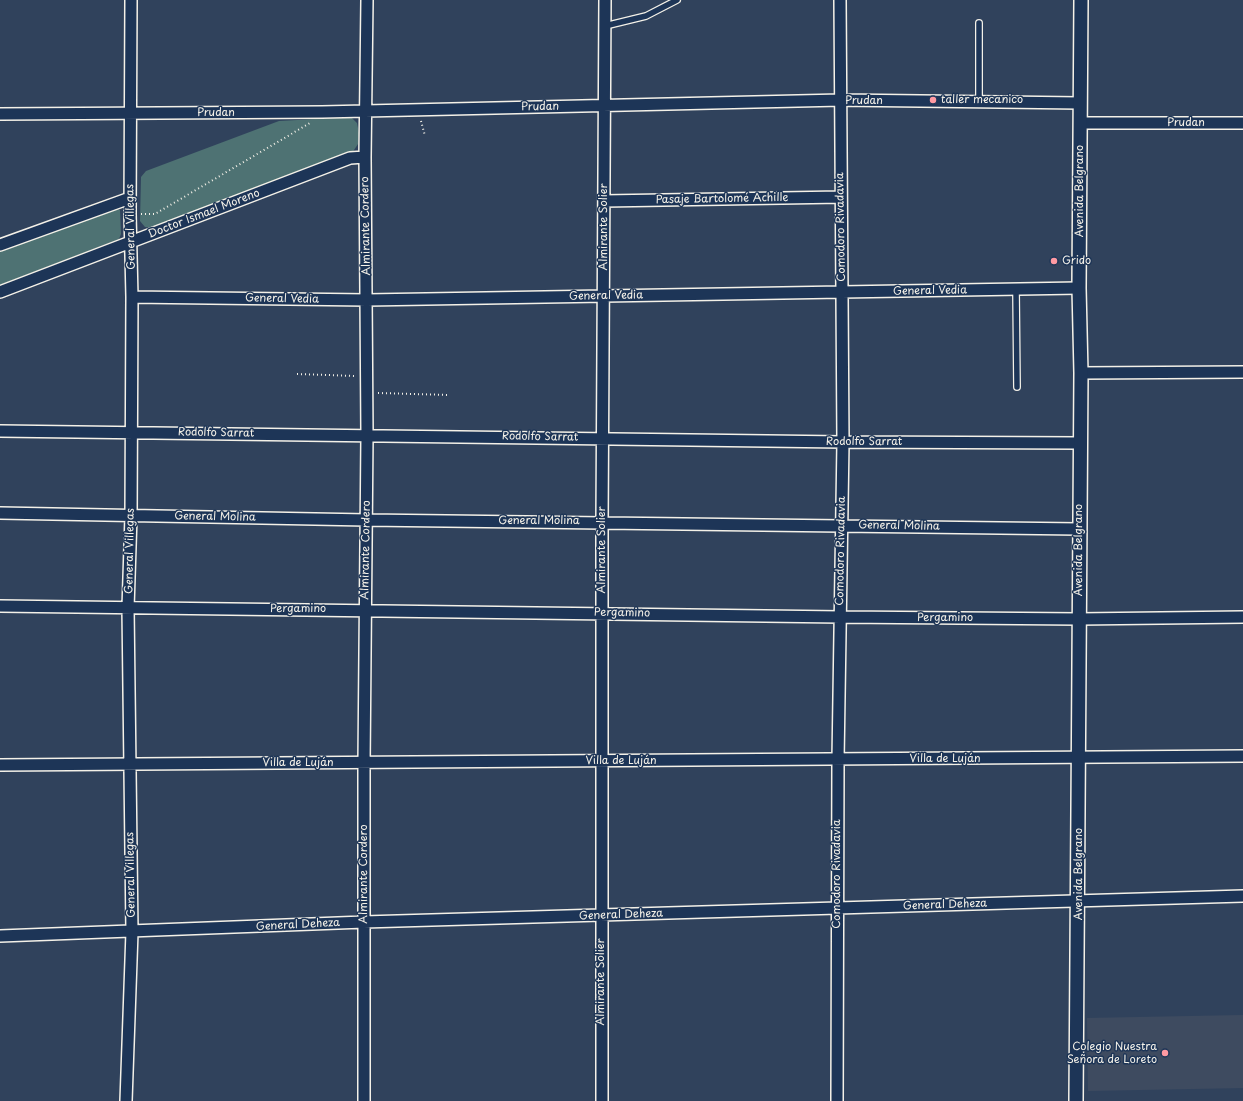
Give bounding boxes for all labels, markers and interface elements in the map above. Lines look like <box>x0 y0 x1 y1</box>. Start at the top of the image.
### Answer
place label: taller mecanico <box>941 93 1023 107</box>
street label: Prudan <box>845 94 883 108</box>
marker: taller mecanico <box>928 95 938 105</box>
street label: Prudan <box>521 100 559 114</box>
street label: Prudan <box>197 106 235 120</box>
street label: Prudan <box>1167 116 1205 130</box>
street label: Avenida Belgrano <box>1073 145 1087 237</box>
street label: Comodoro Rivadavia <box>833 172 849 282</box>
street label: Almirante Cordero <box>359 176 373 276</box>
street label: Almirante Solier <box>597 183 611 271</box>
street label: General Villegas <box>124 184 138 270</box>
street label: Doctor Ismael Moreno <box>146 187 262 241</box>
street label: Pasaje Bartolomé Achille <box>656 191 788 207</box>
place label: Grido <box>1062 254 1091 268</box>
marker: Grido <box>1049 256 1059 266</box>
street label: General Vedia <box>893 284 967 298</box>
street label: General Vedia <box>569 289 643 303</box>
street label: General Vedia <box>245 292 319 306</box>
street label: Rodolfo Sarrat <box>178 426 254 440</box>
street label: Rodolfo Sarrat <box>502 430 578 444</box>
street label: Rodolfo Sarrat <box>826 435 902 449</box>
street label: Comodoro Rivadavia <box>833 496 849 606</box>
street label: Almirante Cordero <box>359 500 373 600</box>
street label: Avenida Belgrano <box>1072 504 1086 596</box>
street label: Almirante Solier <box>595 506 609 594</box>
street label: General Villegas <box>123 508 137 594</box>
street label: General Molina <box>174 510 256 524</box>
street label: General Molina <box>498 514 580 528</box>
street label: General Molina <box>858 519 940 533</box>
street label: Pergamino <box>270 602 326 616</box>
street label: Pergamino <box>594 606 650 620</box>
street label: Pergamino <box>917 611 973 625</box>
street label: Villa de Luján <box>909 752 981 766</box>
street label: Villa de Luján <box>585 754 657 768</box>
street label: Villa de Luján <box>262 756 334 770</box>
street label: Comodoro Rivadavia <box>830 819 844 929</box>
street label: Almirante Cordero <box>357 824 371 924</box>
street label: Avenida Belgrano <box>1072 828 1086 920</box>
street label: General Villegas <box>124 832 138 918</box>
street label: General Deheza <box>903 897 987 913</box>
street label: General Deheza <box>579 907 663 923</box>
street label: General Deheza <box>256 916 340 934</box>
street label: Almirante Solier <box>594 938 608 1026</box>
place label: Colegio Nuestra Señora de Loreto <box>1067 1040 1157 1066</box>
marker: Colegio Nuestra Señora de Loreto <box>1160 1048 1170 1058</box>

